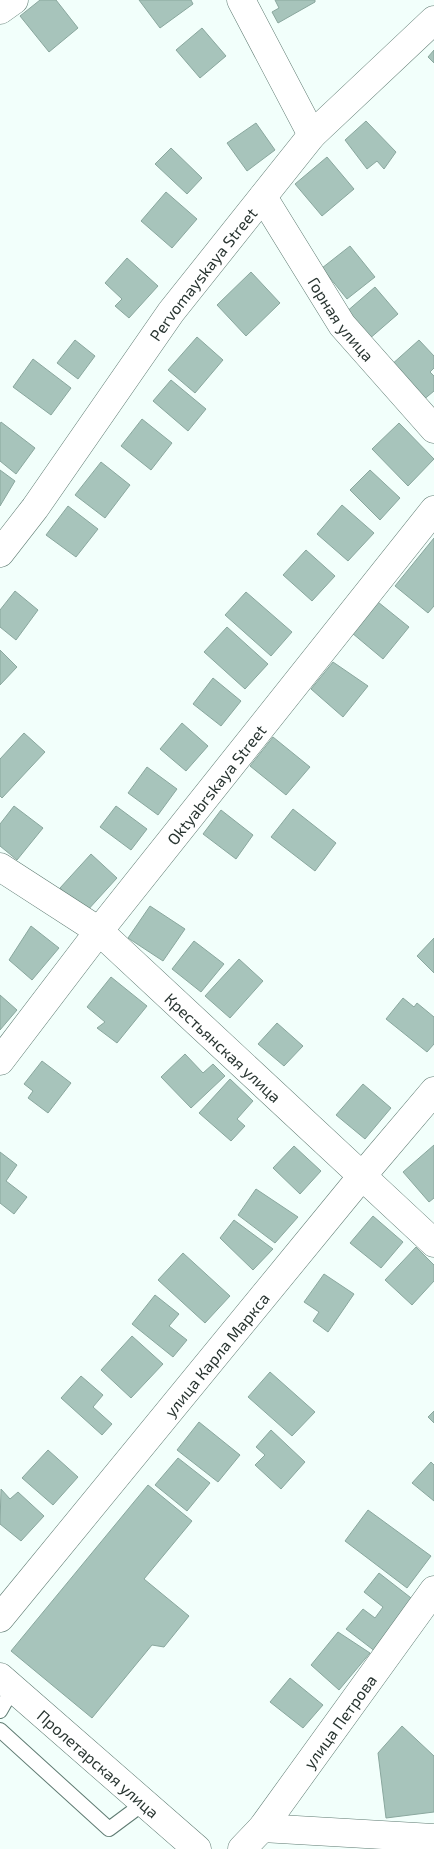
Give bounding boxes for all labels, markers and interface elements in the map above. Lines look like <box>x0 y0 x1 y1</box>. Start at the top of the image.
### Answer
street label: Pervomayskaya Street <box>145 203 260 344</box>
street label: Горная улица <box>305 273 378 364</box>
street label: Oktyabrskaya Street <box>162 720 269 848</box>
street label: Крестьянская улица <box>161 988 286 1106</box>
street label: улица Карла Маркса <box>160 1288 273 1421</box>
street label: улица Петрова <box>299 1670 380 1772</box>
street label: Пролетарская улица <box>34 1705 163 1821</box>

